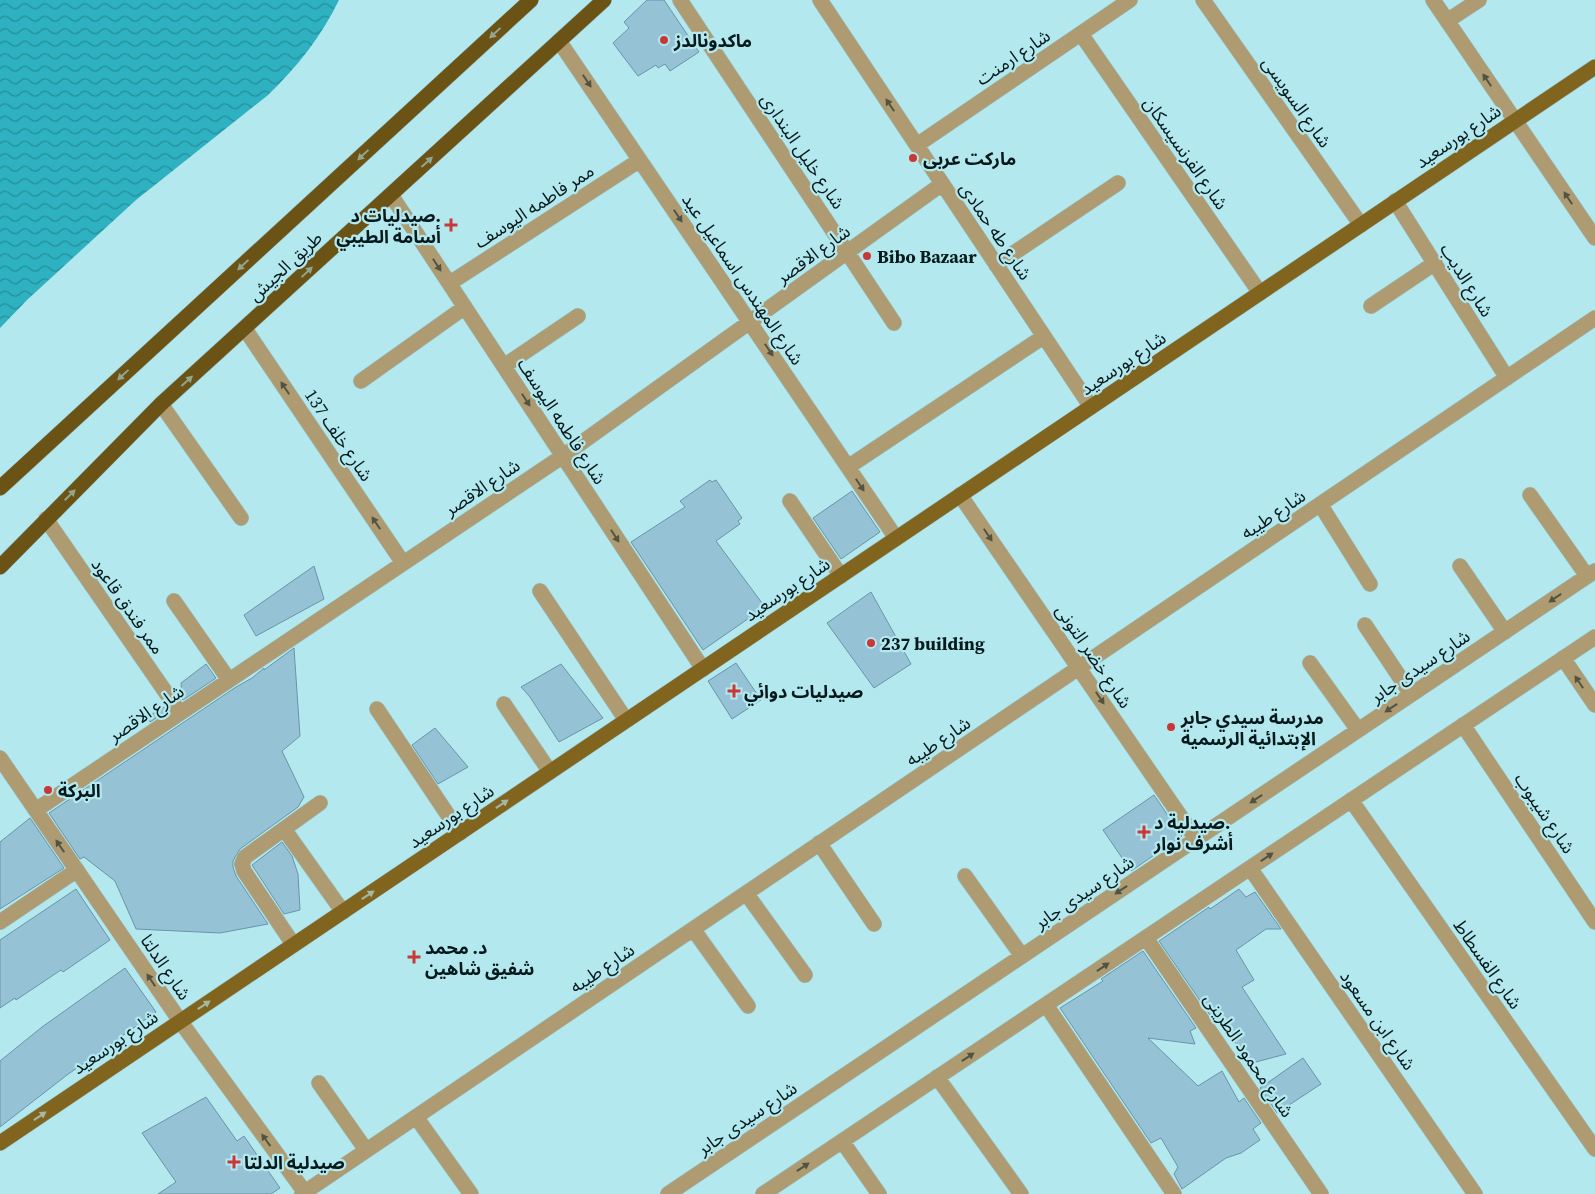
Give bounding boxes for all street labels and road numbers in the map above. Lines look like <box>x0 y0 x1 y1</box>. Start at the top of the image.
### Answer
street label: شارع ارمنت <box>971 23 1056 93</box>
street label: شارع السويسى <box>1255 51 1338 154</box>
street label: شارع خليل البندارى <box>753 88 851 215</box>
street label: شارع الفرنسيسكان <box>1136 92 1234 216</box>
street label: شارع بورسعيد <box>1410 98 1507 176</box>
street label: ممر فاطمه اليوسف <box>469 158 599 254</box>
street label: شارع طه حمادى <box>952 177 1038 286</box>
street label: شارع المهندس اسماعيل عيد <box>675 188 810 371</box>
street label: شارع الاقصر <box>770 219 856 292</box>
street label: طريق الجيش <box>243 225 327 307</box>
street label: شارع الديب <box>1433 238 1500 323</box>
street label: شارع بورسعيد <box>1075 325 1172 403</box>
street label: شارع فاطمه اليوسف <box>510 353 612 490</box>
street label: شارع خلف 137 <box>297 384 379 487</box>
street label: شارع الاقصر <box>438 453 526 524</box>
street label: شارع طيبه <box>1236 483 1311 546</box>
street label: شارع بورسعيد <box>739 551 836 629</box>
street label: ممر فندق قاعود <box>85 553 171 659</box>
street label: شارع خضر التونى <box>1048 599 1138 714</box>
street label: شارع سيدى جابر <box>1364 623 1476 711</box>
street label: شارع الاقصر <box>102 679 190 750</box>
street label: شارع طيبه <box>901 710 976 773</box>
street label: شارع شيبوب <box>1507 768 1581 860</box>
street label: شارع بورسعيد <box>403 778 500 856</box>
street label: شارع سيدى جابر <box>1028 849 1140 937</box>
street label: شارع الفسطاط <box>1446 914 1528 1015</box>
street label: شارع الدلتا <box>133 929 197 1006</box>
street label: شارع طيبه <box>565 937 640 1000</box>
street label: شارع ابن مسعود <box>1333 965 1422 1076</box>
street label: شارع محمود الطرينى <box>1196 988 1300 1123</box>
street label: شارع بورسعيد <box>67 1004 164 1082</box>
street label: شارع سيدى جابر <box>691 1075 803 1163</box>

